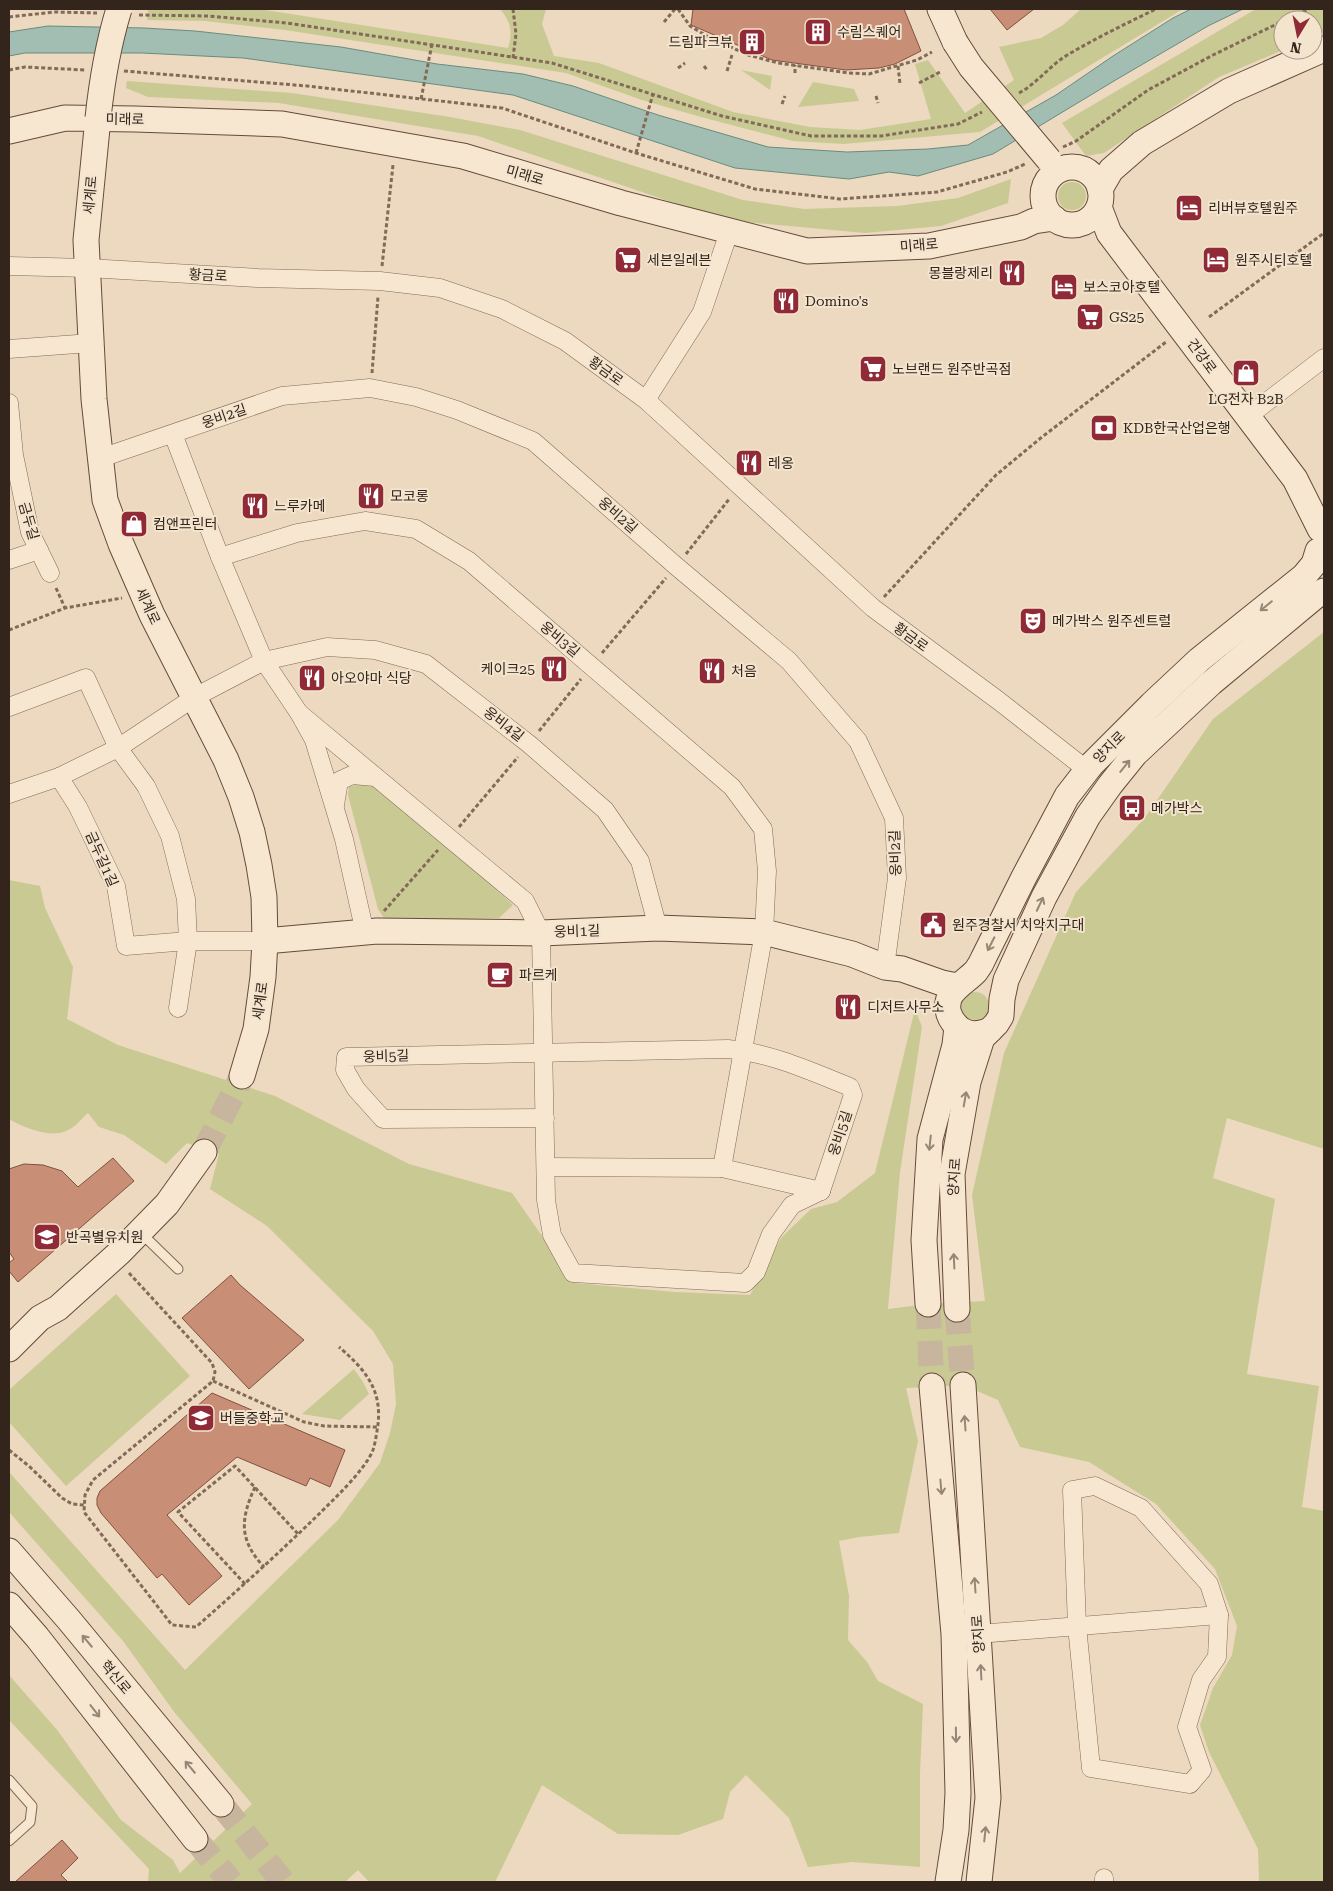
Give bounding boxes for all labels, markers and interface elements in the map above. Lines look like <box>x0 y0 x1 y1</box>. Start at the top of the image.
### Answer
north arrow <box>1273 10 1323 60</box>
building icon: 수림스퀘어 <box>803 17 833 47</box>
place label: 수림스퀘어 <box>837 24 901 40</box>
building icon: 드림파크뷰 <box>737 27 767 57</box>
place label: 드림파크뷰 <box>669 34 733 50</box>
text: N <box>1289 39 1302 57</box>
street label: 미래로 <box>106 111 145 127</box>
street label: 미래로 <box>504 162 546 188</box>
street label: 세계로 <box>80 175 100 215</box>
hotel icon: 리버뷰호텔원주 <box>1174 193 1204 223</box>
place label: 리버뷰호텔원주 <box>1208 200 1298 216</box>
street label: 미래로 <box>899 235 939 255</box>
supermarket icon: 세븐일레븐 <box>613 245 643 275</box>
hotel icon: 원주시티호텔 <box>1201 245 1231 275</box>
place label: 세븐일레븐 <box>647 252 712 268</box>
place label: 원주시티호텔 <box>1235 252 1312 268</box>
restaurant icon: 몽블랑제리 <box>997 258 1027 288</box>
place label: 몽블랑제리 <box>929 265 993 281</box>
street label: 황금로 <box>188 266 228 284</box>
hotel icon: 보스코아호텔 <box>1049 272 1079 302</box>
place label: 보스코아호텔 <box>1083 279 1160 295</box>
restaurant icon: Domino's <box>771 286 801 316</box>
place label: Domino's <box>805 293 868 309</box>
supermarket icon: GS25 <box>1075 302 1105 332</box>
place label: GS25 <box>1109 309 1144 325</box>
street label: 건강로 <box>1184 336 1220 376</box>
street label: 황금로 <box>586 353 626 389</box>
supermarket icon: 노브랜드 원주반곡점 <box>858 354 888 384</box>
shop icon: LG전자 B2B <box>1231 358 1261 388</box>
place label: 노브랜드 원주반곡점 <box>892 361 1011 377</box>
place label: LG전자 B2B <box>1208 391 1284 407</box>
street label: 웅비2길 <box>199 401 249 431</box>
bank icon: KDB한국산업은행 <box>1089 413 1119 443</box>
place label: KDB한국산업은행 <box>1123 420 1231 436</box>
restaurant icon: 레옹 <box>734 448 764 478</box>
place label: 레옹 <box>768 455 794 471</box>
restaurant icon: 모코롱 <box>356 481 386 511</box>
place label: 모코롱 <box>390 488 429 504</box>
restaurant icon: 느루카메 <box>240 491 270 521</box>
street label: 웅비2길 <box>595 494 641 536</box>
place label: 느루카메 <box>274 498 326 514</box>
street label: 금두길 <box>16 500 42 542</box>
shop icon: 컴앤프린터 <box>119 509 149 539</box>
place label: 컴앤프린터 <box>153 516 217 532</box>
street label: 세계로 <box>133 585 163 627</box>
one-way arrow <box>1260 601 1273 612</box>
theatre icon: 메가박스 원주센트럴 <box>1018 606 1048 636</box>
place label: 메가박스 원주센트럴 <box>1052 613 1171 629</box>
street label: 웅비3길 <box>537 618 583 660</box>
street label: 황금로 <box>891 619 931 655</box>
restaurant icon: 케이크25 <box>539 654 569 684</box>
restaurant icon: 처음 <box>697 656 727 686</box>
place label: 케이크25 <box>481 661 535 677</box>
restaurant icon: 아오야마 식당 <box>297 663 327 693</box>
place label: 처음 <box>731 663 757 679</box>
place label: 아오야마 식당 <box>331 670 412 686</box>
street label: 웅비4길 <box>481 703 527 745</box>
street label: 양지로 <box>1090 728 1128 766</box>
one-way arrow <box>1120 760 1131 773</box>
bus stop icon: 메가박스 <box>1117 793 1147 823</box>
place label: 메가박스 <box>1151 800 1203 816</box>
street label: 금두길1길 <box>83 829 121 889</box>
street label: 웅비2길 <box>886 829 904 877</box>
one-way arrow <box>1036 897 1046 912</box>
public building icon: 원주경찰서 치악지구대 <box>918 910 948 940</box>
place label: 원주경찰서 치악지구대 <box>952 917 1084 933</box>
street label: 웅비1길 <box>553 922 601 940</box>
one-way arrow <box>986 936 995 951</box>
cafe icon: 파르케 <box>485 960 515 990</box>
place label: 파르케 <box>519 967 558 983</box>
street label: 세계로 <box>249 981 271 1021</box>
restaurant icon: 디저트사무소 <box>833 992 863 1022</box>
place label: 디저트사무소 <box>867 999 944 1015</box>
street label: 웅비5길 <box>362 1047 410 1065</box>
one-way arrow <box>961 1092 971 1108</box>
street label: 웅비5길 <box>825 1108 855 1158</box>
one-way arrow <box>925 1135 935 1151</box>
street label: 양지로 <box>945 1157 963 1197</box>
school or university icon: 반곡별유치원 <box>32 1222 62 1252</box>
place label: 반곡별유치원 <box>66 1229 143 1245</box>
one-way arrow <box>950 1253 959 1269</box>
school or university icon: 버들중학교 <box>186 1403 216 1433</box>
place label: 버들중학교 <box>220 1410 285 1426</box>
one-way arrow <box>960 1415 970 1431</box>
one-way arrow <box>937 1479 946 1495</box>
one-way arrow <box>971 1578 980 1594</box>
street label: 양지로 <box>969 1614 987 1654</box>
one-way arrow <box>81 1635 92 1648</box>
street label: 혁신로 <box>97 1657 135 1697</box>
one-way arrow <box>976 1664 985 1680</box>
one-way arrow <box>90 1704 100 1718</box>
one-way arrow <box>952 1727 961 1743</box>
one-way arrow <box>185 1761 196 1774</box>
one-way arrow <box>980 1826 990 1842</box>

